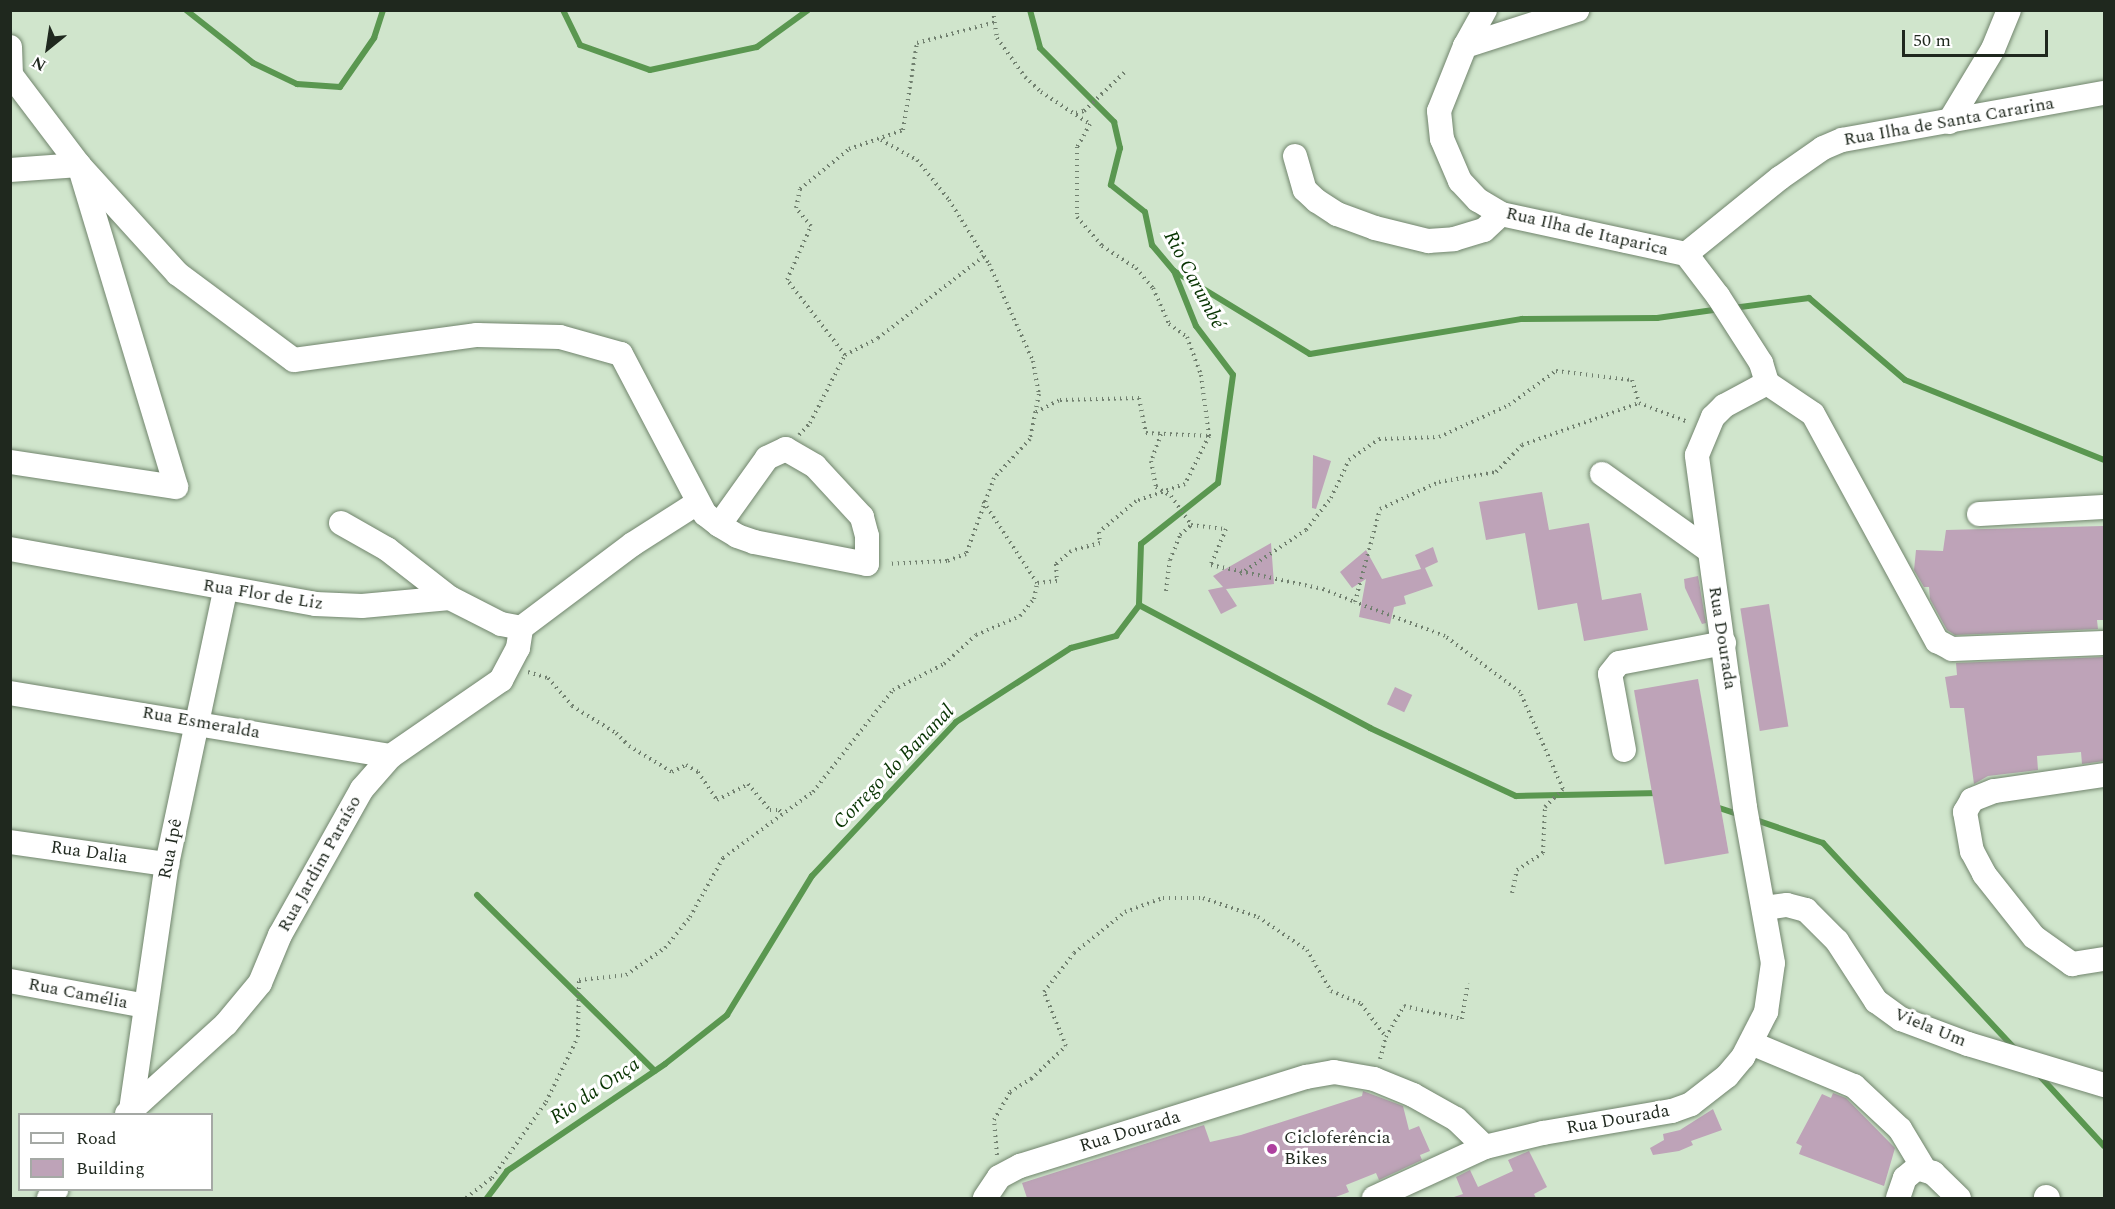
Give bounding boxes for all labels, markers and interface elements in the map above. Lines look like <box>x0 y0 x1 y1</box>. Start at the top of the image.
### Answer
north arrow <box>18 18 78 78</box>
scale bar <box>1905 18 2050 56</box>
text: 50 m <box>1913 27 1951 54</box>
text: N <box>27 50 51 77</box>
street label: Rua Ilha de Santa Cararina <box>1842 93 2056 151</box>
street label: Rua Ilha de Itaparica <box>1504 203 1670 261</box>
water label: Rio Carumbé <box>1158 227 1230 333</box>
street label: Rua Flor de Liz <box>201 575 325 615</box>
street label: Rua Dourada <box>1703 585 1741 691</box>
water label: Corrego do Bananal <box>828 700 960 834</box>
street label: Rua Esmeralda <box>140 702 262 744</box>
street label: Rua Jardim Paraíso <box>274 792 366 936</box>
street label: Rua Ipê <box>155 817 187 881</box>
street label: Rua Dalia <box>49 837 129 869</box>
street label: Rua Camélia <box>26 974 130 1014</box>
street label: Viela Um <box>1891 1004 1969 1052</box>
water label: Rio da Onça <box>546 1052 644 1130</box>
street label: Rua Dourada <box>1565 1100 1671 1140</box>
street label: Rua Dourada <box>1077 1106 1183 1158</box>
legend <box>18 1113 213 1191</box>
text: Road <box>76 1125 117 1152</box>
place label: Cicloferência Bikes <box>1284 1128 1391 1170</box>
marker: Cicloferência Bikes <box>1265 1142 1279 1156</box>
text: Building <box>76 1155 145 1182</box>

